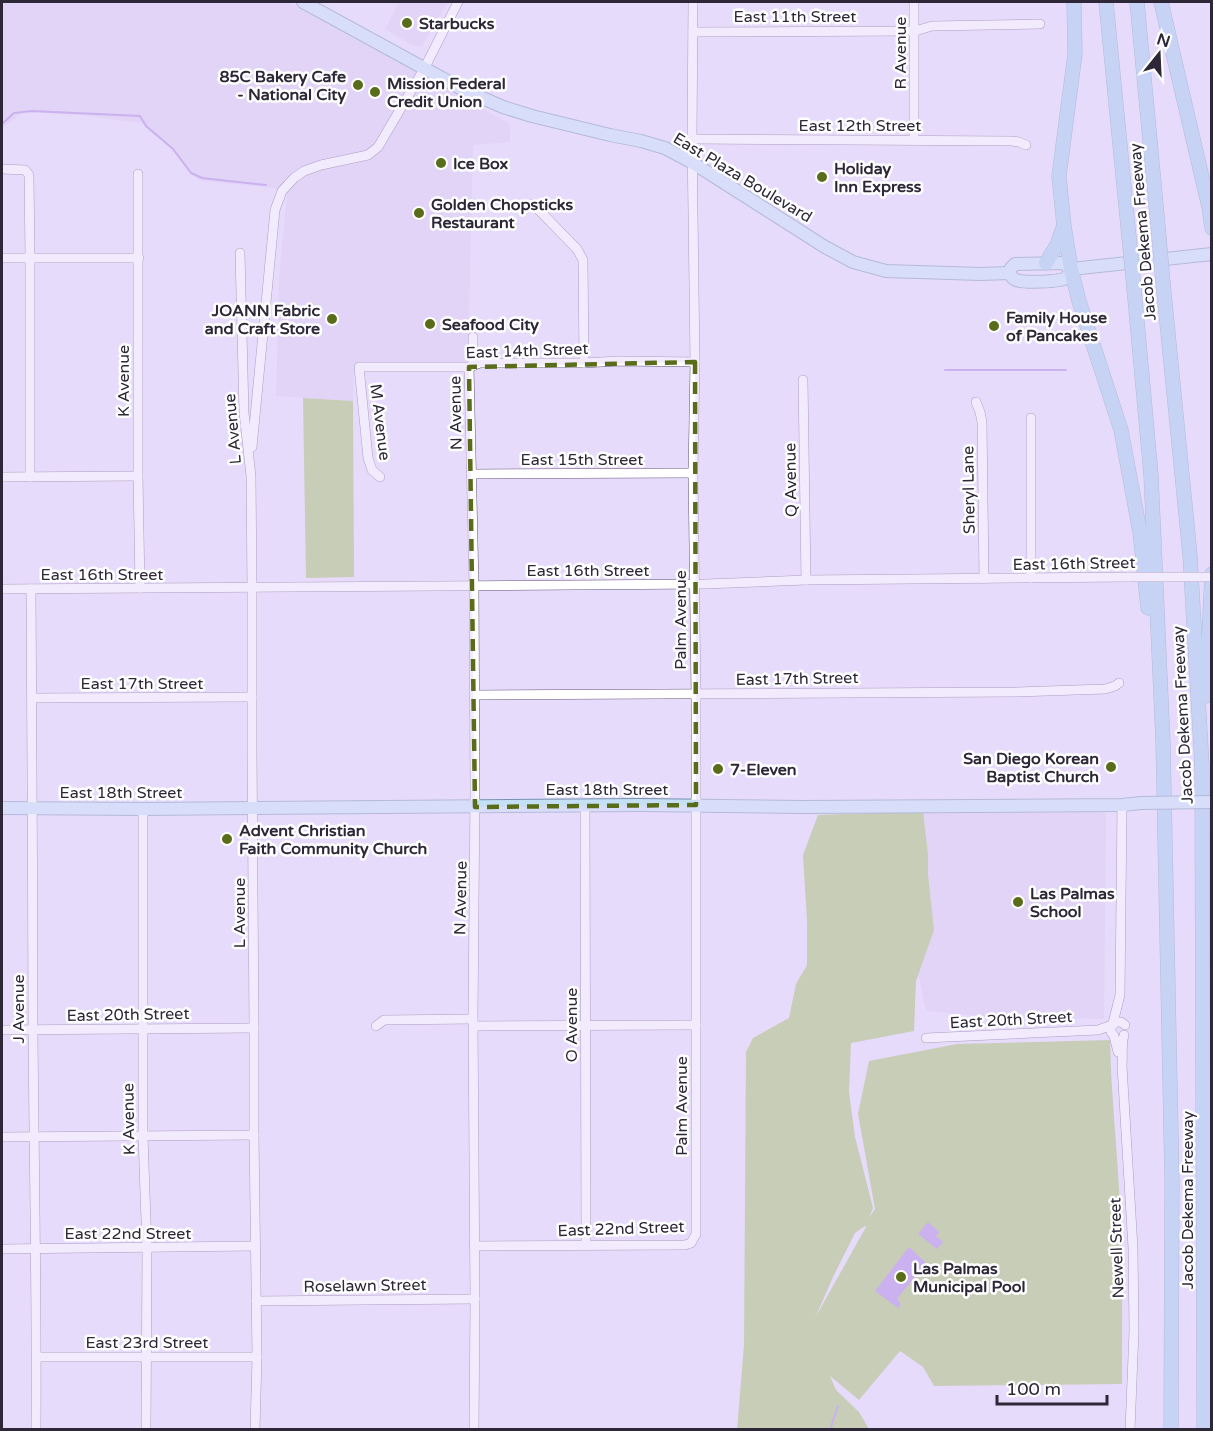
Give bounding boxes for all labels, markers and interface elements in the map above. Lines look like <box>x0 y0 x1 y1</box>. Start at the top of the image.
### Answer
street label: East 11th Street <box>734 7 856 27</box>
place label: Starbucks <box>419 14 495 34</box>
marker: Starbucks <box>400 16 414 30</box>
street label: R Avenue <box>891 17 911 89</box>
north arrow <box>1129 24 1189 84</box>
text: N <box>1154 29 1173 52</box>
place label: 85C Bakery Cafe - National City <box>219 67 346 105</box>
place label: Mission Federal Credit Union <box>387 74 506 112</box>
marker: 85C Bakery Cafe - National City <box>351 78 365 92</box>
marker: Mission Federal Credit Union <box>368 85 382 99</box>
street label: East 12th Street <box>799 116 921 136</box>
street label: East Plaza Boulevard <box>669 128 816 227</box>
street label: Jacob Dekema Freeway <box>1125 142 1161 322</box>
place label: Ice Box <box>453 154 509 174</box>
marker: Ice Box <box>434 156 448 170</box>
place label: Holiday Inn Express <box>834 159 922 197</box>
marker: Holiday Inn Express <box>815 170 829 184</box>
place label: Golden Chopsticks Restaurant <box>431 195 573 233</box>
marker: Golden Chopsticks Restaurant <box>412 206 426 220</box>
place label: JOANN Fabric and Craft Store <box>205 301 320 339</box>
place label: Family House of Pancakes <box>1006 308 1107 346</box>
marker: JOANN Fabric and Craft Store <box>325 312 339 326</box>
place label: Seafood City <box>442 315 539 335</box>
marker: Seafood City <box>423 317 437 331</box>
marker: Family House of Pancakes <box>987 319 1001 333</box>
street label: East 14th Street <box>465 339 589 363</box>
street label: K Avenue <box>114 345 134 417</box>
street label: N Avenue <box>445 376 467 450</box>
street label: M Avenue <box>365 383 395 461</box>
street label: L Avenue <box>220 393 246 465</box>
street label: Q Avenue <box>780 443 802 517</box>
street label: Sheryl Lane <box>958 446 980 534</box>
street label: East 15th Street <box>521 450 643 470</box>
street label: East 16th Street <box>1012 553 1136 575</box>
street label: East 16th Street <box>527 561 649 581</box>
street label: East 16th Street <box>41 565 163 585</box>
street label: Palm Avenue <box>671 570 691 670</box>
street label: Jacob Dekema Freeway <box>1168 625 1198 805</box>
street label: East 17th Street <box>735 668 859 690</box>
street label: East 17th Street <box>81 674 203 694</box>
place label: San Diego Korean Baptist Church <box>963 749 1099 787</box>
place label: 7-Eleven <box>730 760 797 780</box>
marker: San Diego Korean Baptist Church <box>1104 760 1118 774</box>
marker: 7-Eleven <box>711 762 725 776</box>
street label: East 18th Street <box>546 780 668 800</box>
street label: East 18th Street <box>60 783 182 803</box>
place label: Advent Christian Faith Community Church <box>239 821 427 859</box>
marker: Advent Christian Faith Community Church <box>220 832 234 846</box>
street label: N Avenue <box>450 861 472 935</box>
street label: L Avenue <box>230 878 250 948</box>
place label: Las Palmas School <box>1030 884 1115 922</box>
marker: Las Palmas School <box>1011 895 1025 909</box>
street label: J Avenue <box>9 975 29 1043</box>
street label: O Avenue <box>562 988 582 1062</box>
street label: East 20th Street <box>66 1004 190 1026</box>
street label: East 20th Street <box>949 1007 1073 1033</box>
street label: Palm Avenue <box>672 1056 692 1156</box>
street label: K Avenue <box>118 1083 140 1155</box>
street label: Jacob Dekema Freeway <box>1178 1110 1198 1289</box>
street label: Newell Street <box>1105 1197 1129 1299</box>
street label: East 22nd Street <box>557 1217 685 1241</box>
street label: East 22nd Street <box>65 1224 191 1244</box>
place label: Las Palmas Municipal Pool <box>913 1259 1025 1297</box>
marker: Las Palmas Municipal Pool <box>894 1270 908 1284</box>
street label: Roselawn Street <box>303 1275 427 1297</box>
street label: East 23rd Street <box>86 1333 208 1353</box>
scale bar <box>997 1368 1106 1406</box>
text: 100 m <box>1006 1378 1061 1400</box>

